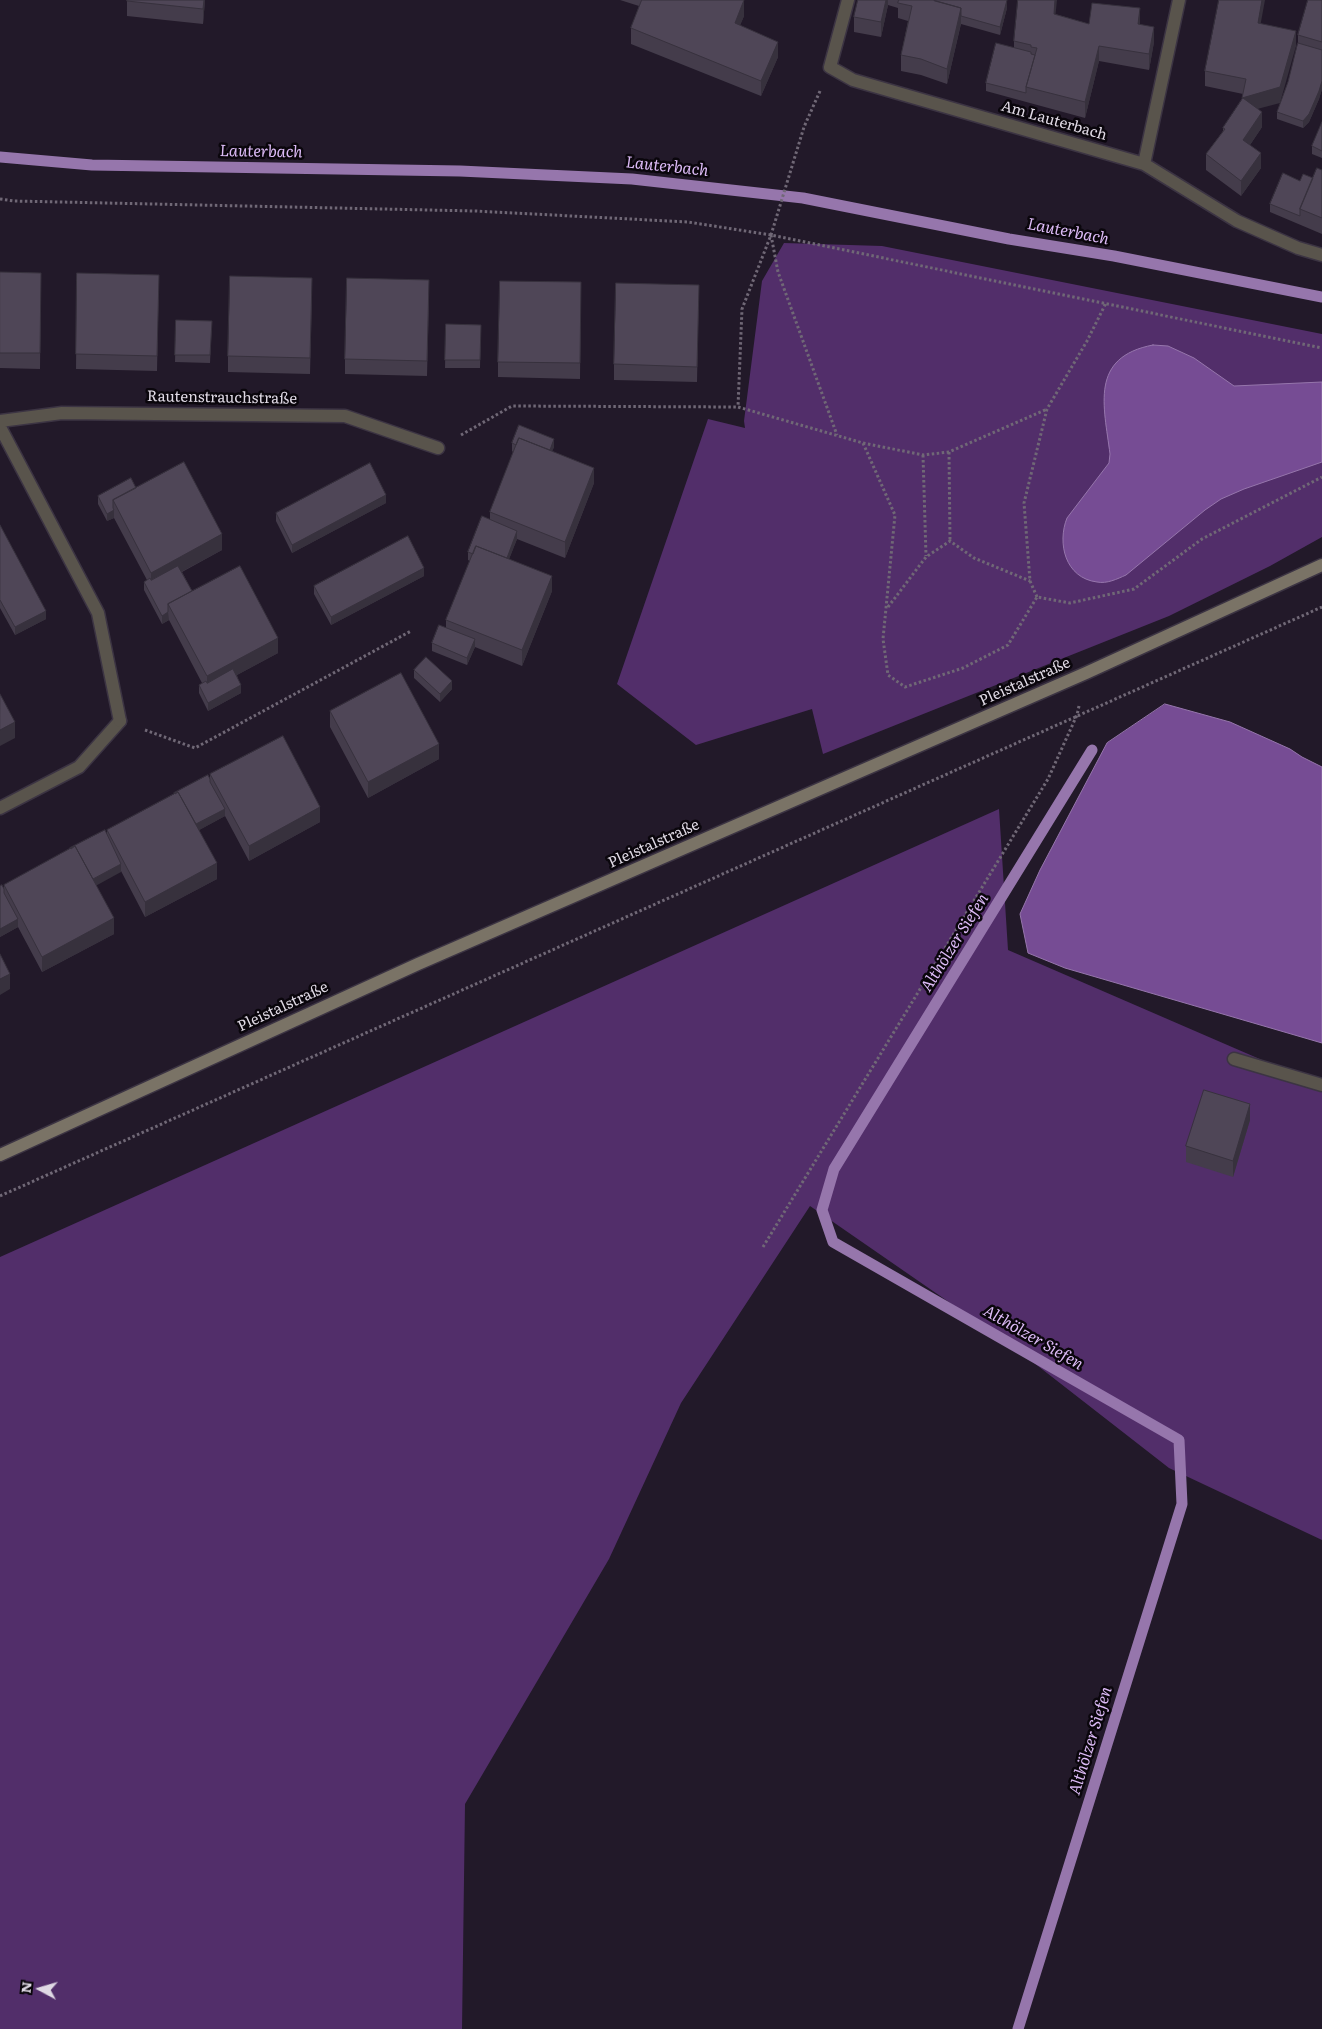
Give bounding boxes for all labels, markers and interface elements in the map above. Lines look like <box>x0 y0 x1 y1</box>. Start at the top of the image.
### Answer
street label: Am Lauterbach <box>999 97 1109 145</box>
water label: Lauterbach <box>219 142 303 162</box>
water label: Lauterbach <box>625 153 709 181</box>
water label: Lauterbach <box>1025 215 1111 249</box>
street label: Rautenstrauchstraße <box>147 388 297 408</box>
street label: Pleistalstraße <box>977 654 1073 710</box>
street label: Pleistalstraße <box>606 816 702 872</box>
water label: Althölzer Siefen <box>917 890 993 996</box>
street label: Pleistalstraße <box>235 978 331 1036</box>
water label: Althölzer Siefen <box>980 1302 1086 1374</box>
water label: Althölzer Siefen <box>1065 1685 1117 1797</box>
north arrow <box>15 1964 65 2014</box>
text: N <box>15 1981 36 1994</box>

